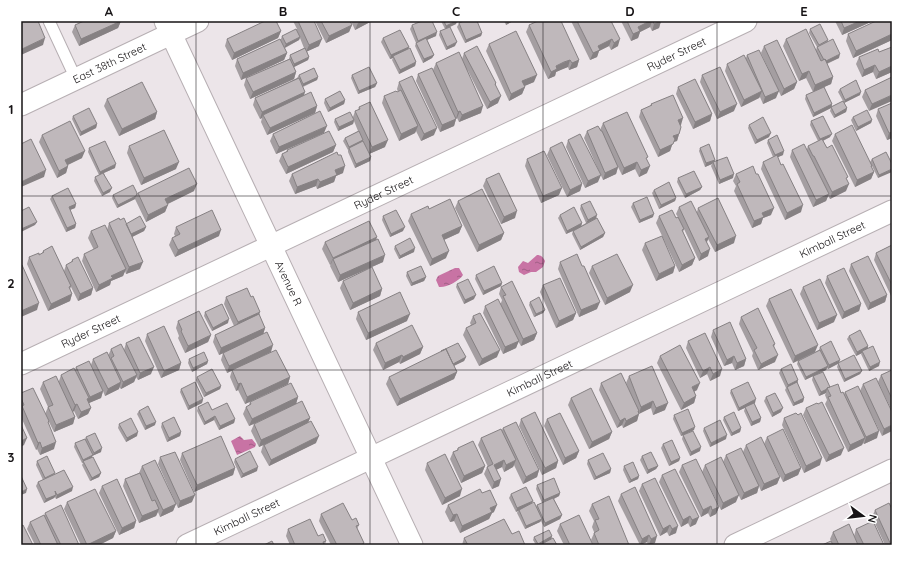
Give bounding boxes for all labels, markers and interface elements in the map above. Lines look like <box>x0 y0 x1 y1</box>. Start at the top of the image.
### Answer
text: A <box>105 3 114 19</box>
text: B <box>279 3 287 19</box>
text: C <box>452 3 460 19</box>
text: D <box>625 3 635 19</box>
text: E <box>800 3 808 19</box>
street label: Ryder Street <box>645 34 708 74</box>
street label: East 38th Street <box>71 39 149 86</box>
text: 1 <box>8 101 14 117</box>
street label: Ryder Street <box>352 172 416 212</box>
street label: Kimball Street <box>797 218 868 261</box>
street label: Avenue R <box>272 259 305 308</box>
text: 2 <box>7 275 15 291</box>
street label: Ryder Street <box>59 311 123 351</box>
street label: Kimball Street <box>504 356 575 400</box>
text: 3 <box>8 449 15 465</box>
street label: Kimball Street <box>211 495 282 538</box>
north arrow <box>843 496 883 536</box>
text: N <box>865 513 880 524</box>

